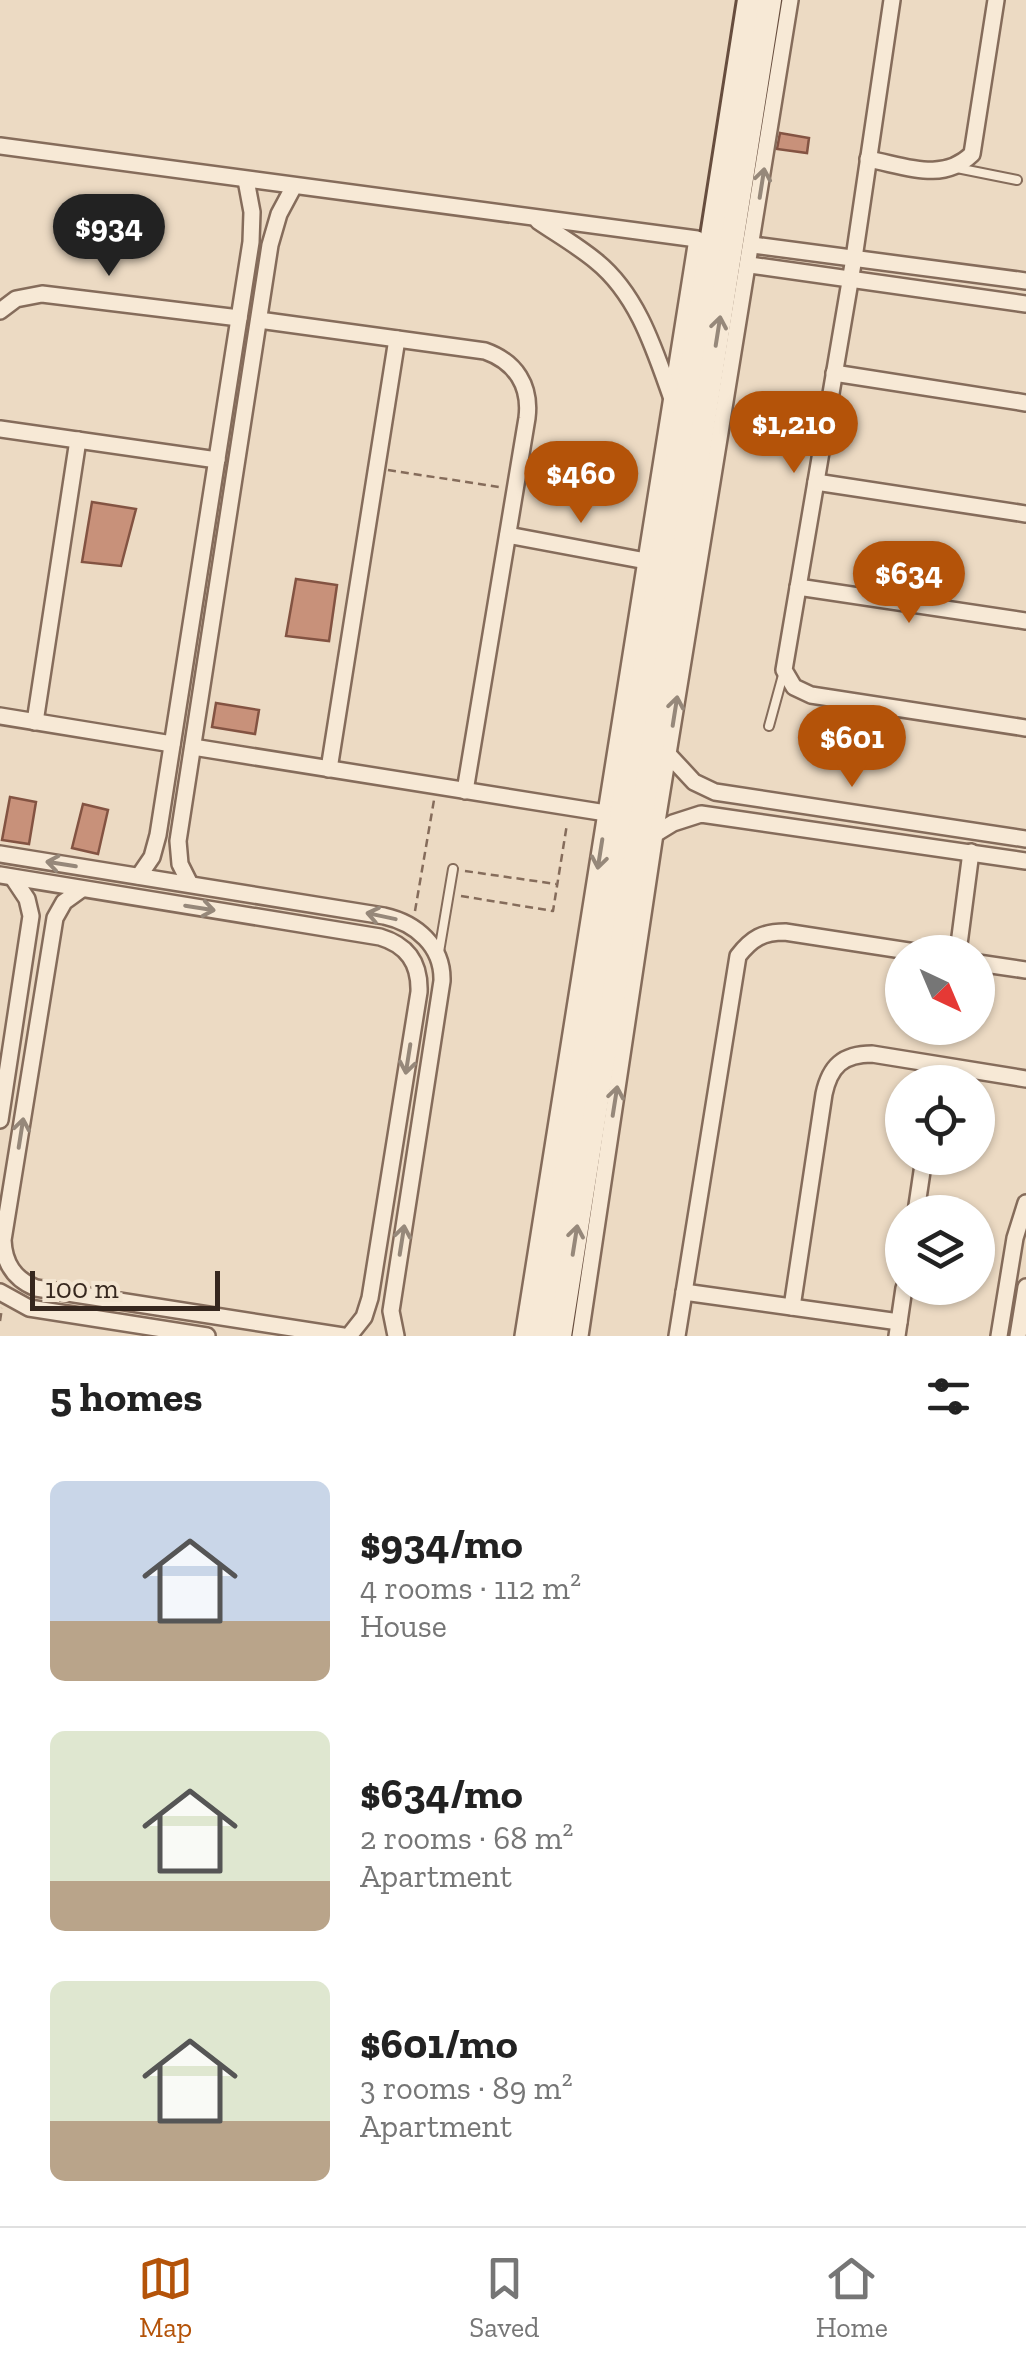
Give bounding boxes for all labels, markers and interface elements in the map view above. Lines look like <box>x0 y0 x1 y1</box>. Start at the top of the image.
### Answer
one-way arrow <box>754 167 772 199</box>
pin: $934 <box>50 194 168 279</box>
text: $934 <box>75 207 143 245</box>
one-way arrow <box>709 315 727 348</box>
pin: $1,210 <box>713 391 875 476</box>
text: $1,210 <box>752 404 836 442</box>
pin: $460 <box>522 441 640 526</box>
text: $460 <box>546 454 616 492</box>
pin: $634 <box>850 541 968 626</box>
text: $634 <box>875 554 943 592</box>
one-way arrow <box>667 695 685 727</box>
pin: $601 <box>793 705 911 790</box>
text: $601 <box>820 718 884 756</box>
one-way arrow <box>590 837 608 869</box>
one-way arrow <box>45 854 77 872</box>
one-way arrow <box>183 899 216 918</box>
one-way arrow <box>366 906 398 924</box>
north arrow <box>885 935 995 1045</box>
map controls <box>885 935 995 1305</box>
one-way arrow <box>399 1042 417 1075</box>
button: locate <box>885 1065 995 1175</box>
one-way arrow <box>606 1085 624 1118</box>
one-way arrow <box>12 1117 30 1149</box>
button: layers <box>885 1195 995 1305</box>
one-way arrow <box>393 1224 412 1257</box>
one-way arrow <box>566 1224 584 1256</box>
scale bar <box>30 1266 220 1310</box>
text: 100 m <box>45 1272 119 1305</box>
icon: filters <box>921 1369 976 1424</box>
text: 5 homes <box>50 1371 203 1422</box>
text: $934/mo <box>360 1518 523 1569</box>
icon: home <box>130 1521 250 1641</box>
text: 4 rooms · 112 m² <box>360 1569 581 1607</box>
text: House <box>360 1607 447 1645</box>
text: $634/mo <box>360 1768 523 1819</box>
icon: home <box>130 1771 250 1891</box>
text: 2 rooms · 68 m² <box>360 1819 573 1857</box>
text: Apartment <box>360 1857 512 1895</box>
text: $601/mo <box>360 2018 518 2069</box>
icon: home <box>130 2021 250 2141</box>
text: 3 rooms · 89 m² <box>360 2069 573 2107</box>
text: Apartment <box>360 2107 512 2145</box>
tab: Map <box>138 2251 193 2344</box>
tab: Saved <box>469 2251 539 2344</box>
tab: Home <box>816 2251 888 2344</box>

